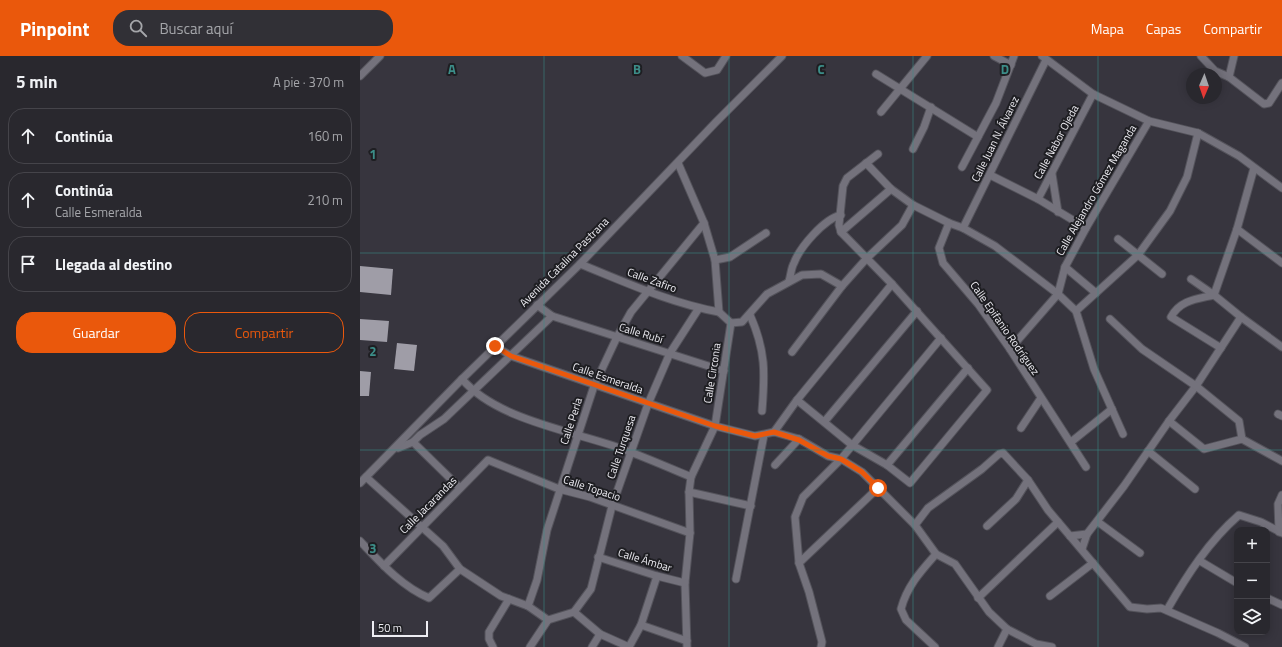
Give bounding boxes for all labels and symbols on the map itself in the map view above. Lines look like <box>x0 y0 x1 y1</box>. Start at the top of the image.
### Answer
text: A <box>448 59 456 79</box>
text: B <box>633 59 641 79</box>
text: C <box>817 59 825 79</box>
text: D <box>1001 59 1009 79</box>
north arrow <box>1186 68 1222 104</box>
street label: Calle Juan N. Álvarez <box>967 93 1023 185</box>
street label: Calle Nabor Ojeda <box>1030 102 1083 182</box>
street label: Calle Alejandro Gómez Maganda <box>1052 121 1140 258</box>
text: 1 <box>369 144 377 164</box>
street label: Avenida Catalina Pastrana <box>516 213 613 310</box>
street label: Calle Zafiro <box>625 264 679 296</box>
street label: Calle Epifanio Rodríguez <box>967 278 1043 378</box>
street label: Calle Rubí <box>617 319 667 348</box>
route end <box>486 337 504 355</box>
text: 2 <box>369 341 377 361</box>
street label: Calle Circonia <box>699 341 725 404</box>
street label: Calle Esmeralda <box>571 358 646 398</box>
street label: Calle Perla <box>556 395 586 447</box>
street label: Calle Turquesa <box>603 412 640 481</box>
street label: Calle Topacio <box>561 471 623 505</box>
street label: Calle Jacarandas <box>396 473 460 537</box>
route start <box>869 479 887 497</box>
text: 3 <box>369 538 377 558</box>
street label: Calle Ámbar <box>616 544 674 576</box>
scale bar <box>372 619 428 638</box>

